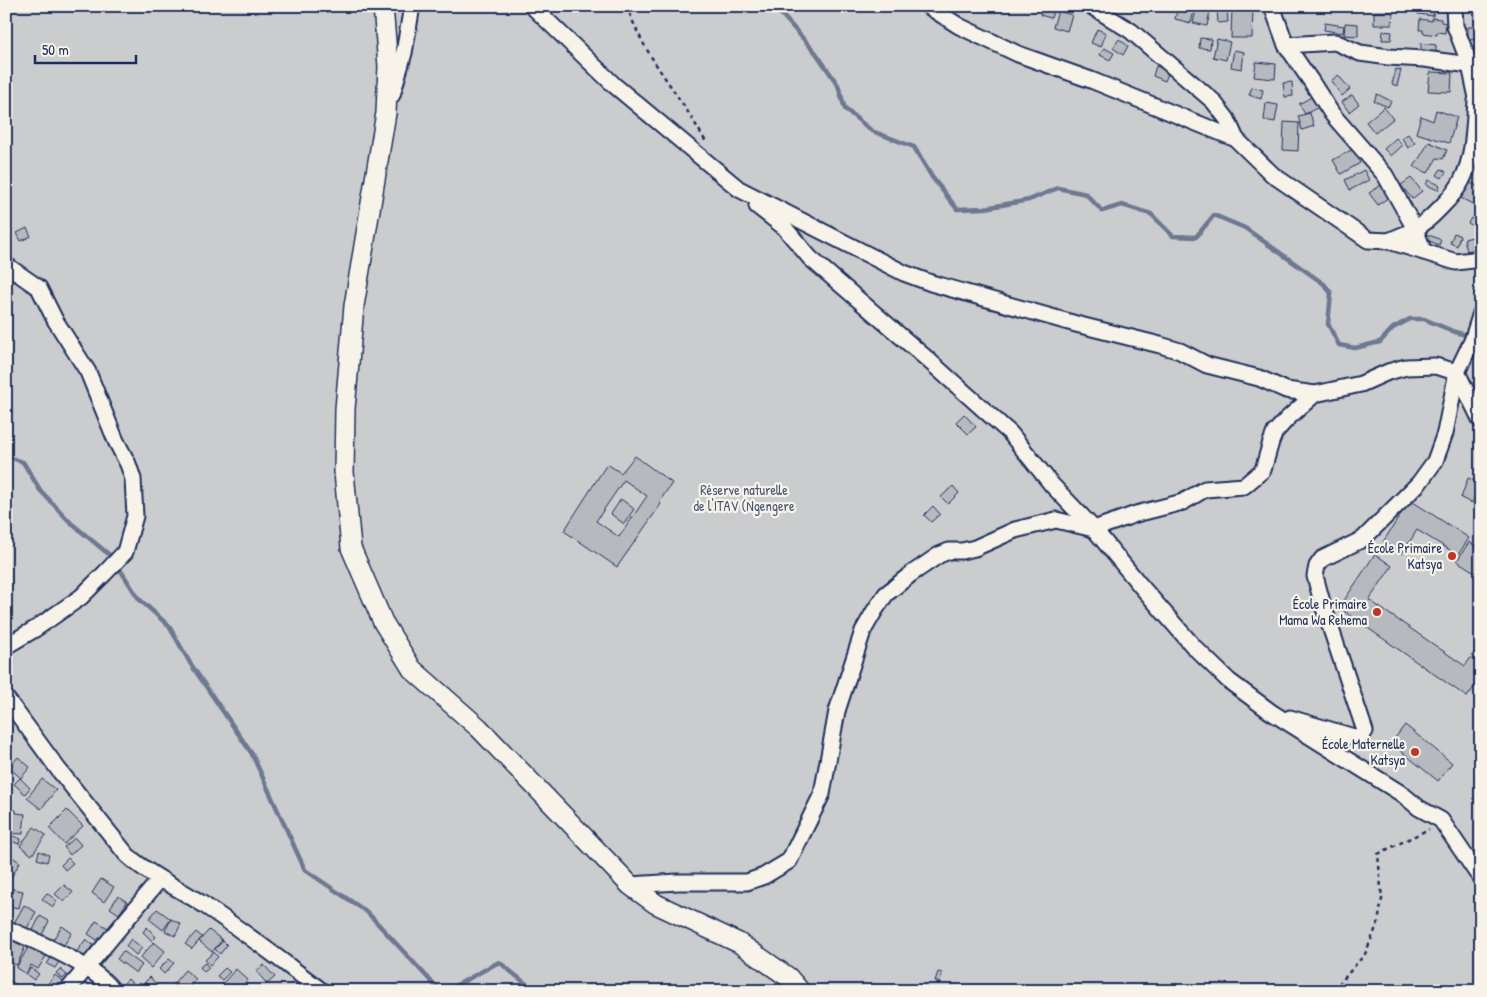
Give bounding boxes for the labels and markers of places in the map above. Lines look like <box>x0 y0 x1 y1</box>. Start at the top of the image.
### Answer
place label: École Primaire Katsya <box>1368 538 1443 574</box>
marker: École Primaire Katsya <box>1446 550 1458 562</box>
place label: École Primaire Mama Wa Rehema <box>1279 594 1368 629</box>
marker: École Primaire Mama Wa Rehema <box>1371 606 1383 618</box>
place label: École Maternelle Katsya <box>1322 734 1406 770</box>
marker: École Maternelle Katsya <box>1409 746 1421 758</box>

